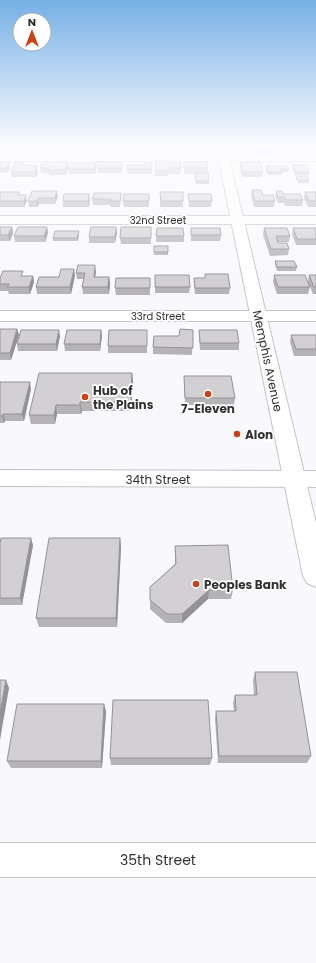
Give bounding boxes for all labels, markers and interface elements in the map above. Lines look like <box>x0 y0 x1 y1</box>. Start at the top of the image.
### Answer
north arrow <box>12 12 52 52</box>
text: N <box>28 14 36 30</box>
street label: 32nd Street <box>130 213 187 228</box>
street label: 33rd Street <box>131 309 185 324</box>
street label: Memphis Avenue <box>249 309 287 413</box>
place label: Hub of the Plains <box>93 382 154 413</box>
marker: 7-Eleven <box>203 389 213 399</box>
marker: Hub of the Plains <box>80 392 90 402</box>
place label: 7-Eleven <box>181 400 235 417</box>
place label: Alon <box>245 426 273 443</box>
marker: Alon <box>232 429 242 439</box>
street label: 34th Street <box>125 471 191 488</box>
place label: Peoples Bank <box>204 576 287 593</box>
marker: Peoples Bank <box>191 579 201 589</box>
street label: 35th Street <box>120 850 196 870</box>

